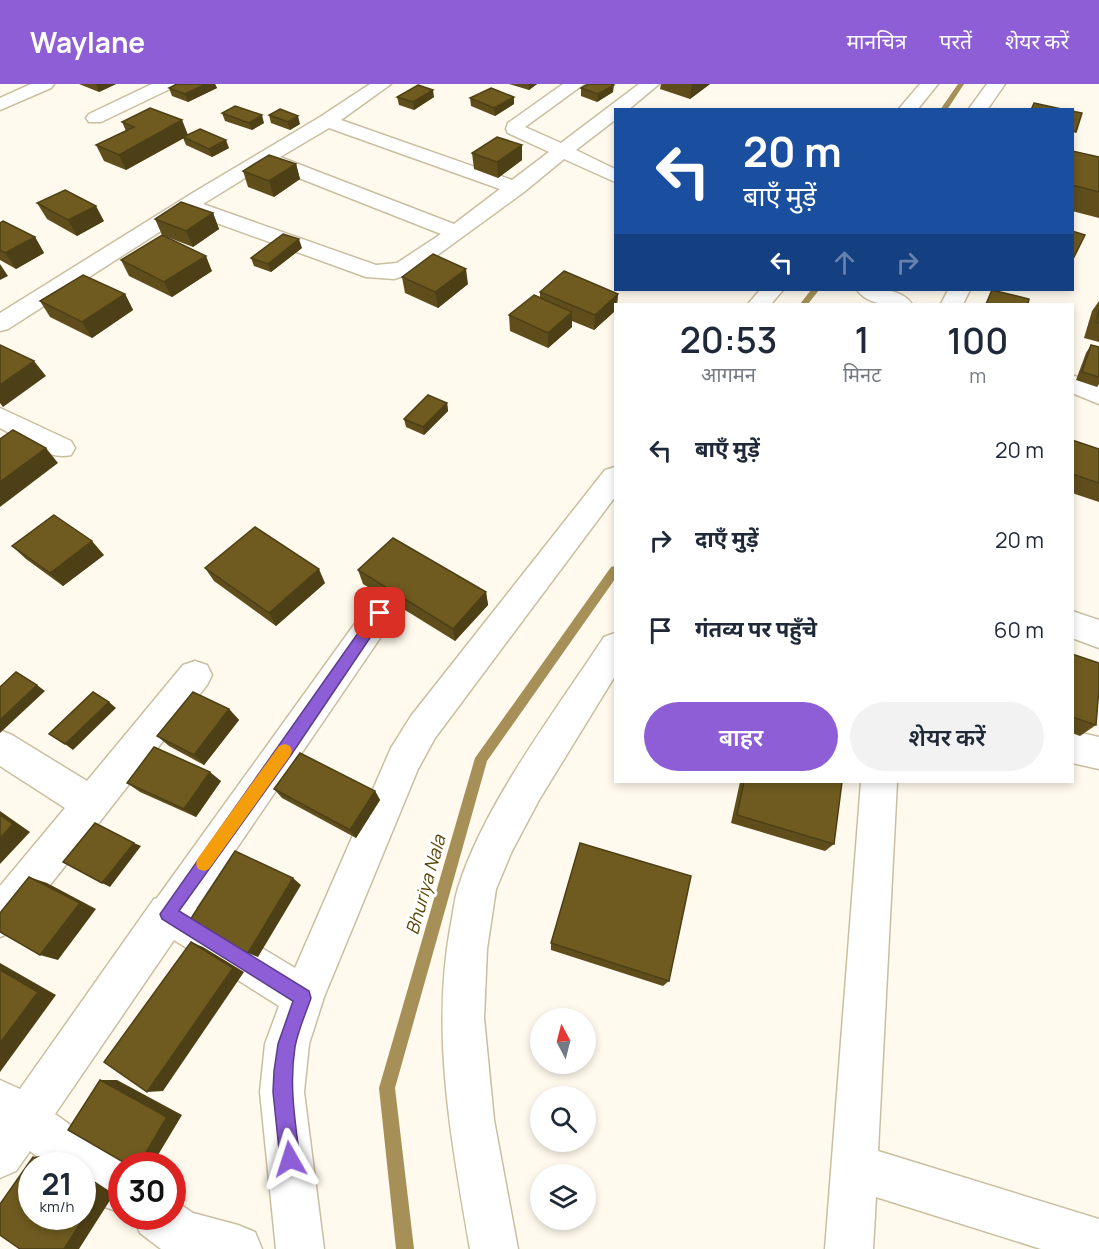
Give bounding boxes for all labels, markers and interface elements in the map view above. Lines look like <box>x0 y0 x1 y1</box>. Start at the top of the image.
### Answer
text: Waylane <box>30 23 145 61</box>
text: मानचित्र <box>847 27 907 55</box>
text: परतें <box>940 27 972 55</box>
text: शेयर करें <box>1005 27 1069 55</box>
text: 20 m <box>743 122 842 180</box>
icon: left <box>644 132 722 210</box>
text: बाएँ मुड़ें <box>743 177 816 214</box>
icon: left <box>765 246 798 279</box>
icon: ahead <box>828 246 861 279</box>
icon: right <box>891 246 924 279</box>
text: 20:53 <box>680 315 777 364</box>
text: 1 <box>855 315 870 364</box>
text: 100 <box>947 316 1008 365</box>
text: आगमन <box>701 361 756 388</box>
text: मिनट <box>843 361 881 388</box>
text: m <box>969 362 986 389</box>
icon: left <box>644 434 677 467</box>
text: बाएँ मुड़ें <box>695 434 760 464</box>
text: 20 m <box>995 435 1044 465</box>
icon: right <box>644 524 677 557</box>
text: दाएँ मुड़ें <box>695 524 758 554</box>
text: 20 m <box>995 525 1044 555</box>
pin <box>354 587 405 638</box>
icon: arrive <box>363 596 396 629</box>
icon: arrive <box>644 614 677 647</box>
text: गंतव्य पर पहुँचे <box>695 614 817 644</box>
text: 60 m <box>994 615 1044 645</box>
button: बाहर <box>644 702 838 771</box>
button: शेयर करें <box>850 702 1044 771</box>
water label: Bhuriya Nala <box>399 831 451 937</box>
north arrow <box>530 1008 596 1074</box>
map controls <box>530 1008 596 1230</box>
button: search <box>530 1086 596 1152</box>
position arrow <box>258 1127 322 1191</box>
speed limit sign: 30 <box>108 1152 186 1230</box>
text: 21 <box>41 1163 73 1204</box>
button: layers <box>530 1164 596 1230</box>
text: km/h <box>40 1196 74 1217</box>

